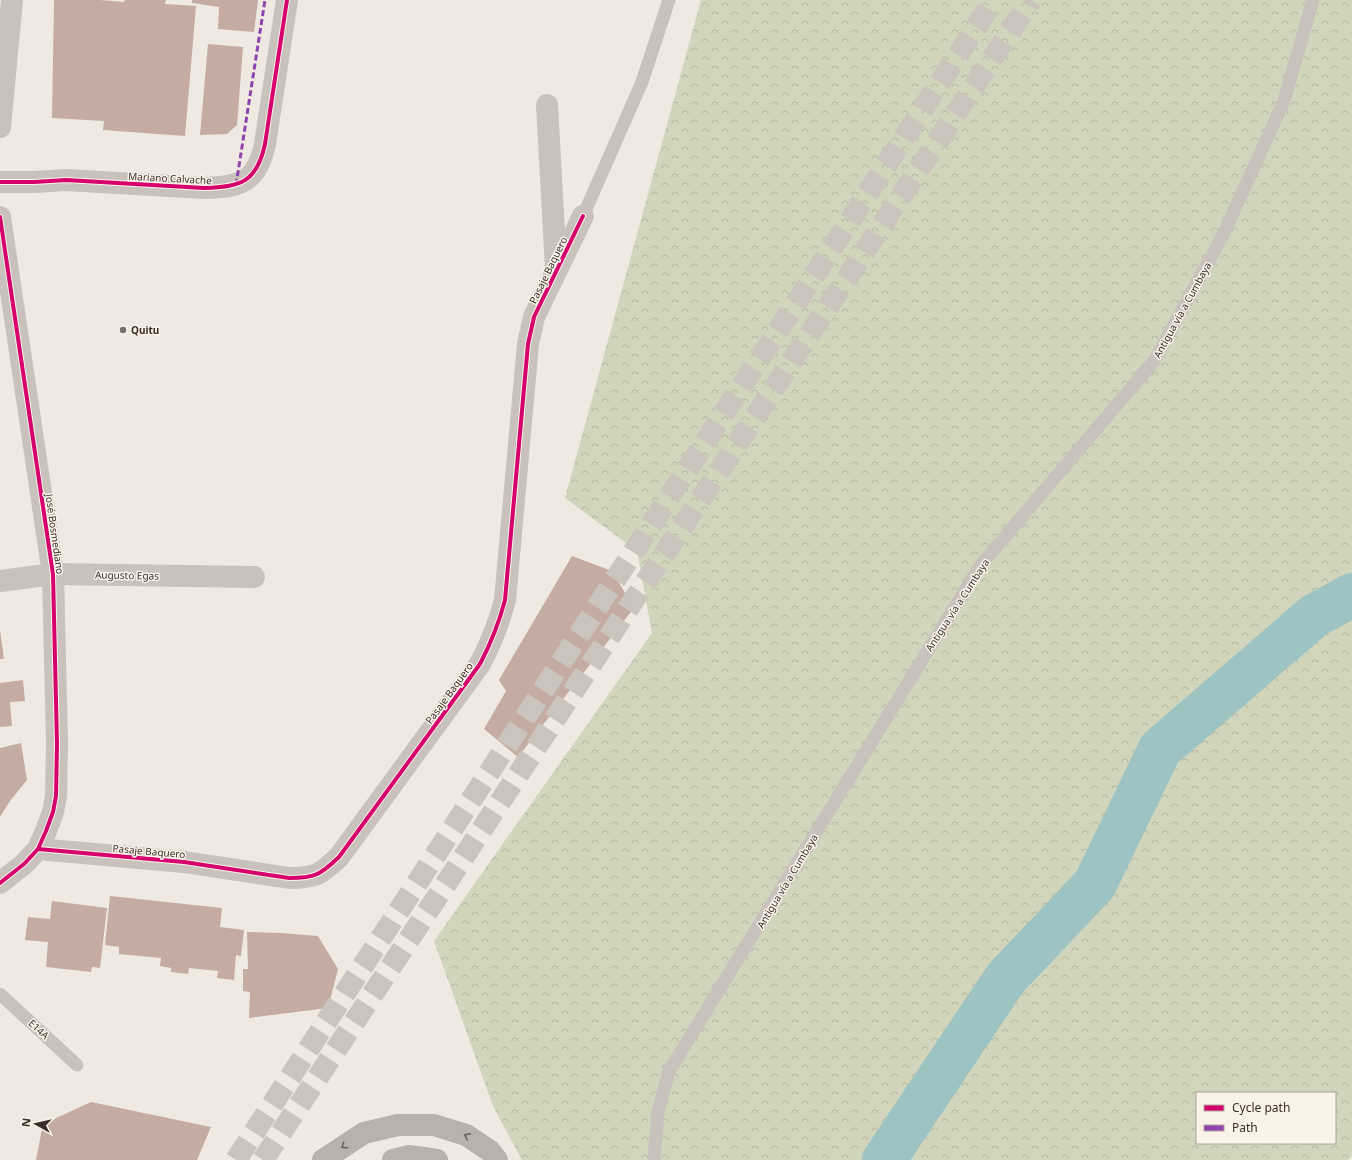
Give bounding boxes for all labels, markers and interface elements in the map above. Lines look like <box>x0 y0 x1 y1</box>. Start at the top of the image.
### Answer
street label: Mariano Calvache <box>128 169 212 187</box>
street label: Pasaje Baquero <box>526 234 570 306</box>
street label: Antigua vía a Cumbaya <box>1150 260 1214 360</box>
place label: Quitu <box>131 323 159 337</box>
marker: Quitu <box>118 325 128 335</box>
street label: José Bosmediano <box>42 492 68 575</box>
street label: Antigua vía a Cumbaya <box>922 556 992 654</box>
street label: Augusto Egas <box>95 567 159 583</box>
street label: Pasaje Baquero <box>422 659 476 727</box>
street label: Antigua vía a Cumbaya <box>753 831 821 931</box>
street label: Pasaje Baquero <box>112 841 186 861</box>
street label: E14A <box>26 1016 53 1043</box>
legend <box>1196 1092 1336 1144</box>
text: Cycle path <box>1232 1099 1290 1116</box>
north arrow <box>16 1104 56 1144</box>
text: N <box>18 1117 34 1128</box>
text: Path <box>1232 1119 1258 1136</box>
one-way arrow <box>464 1133 471 1141</box>
one-way arrow <box>341 1141 348 1149</box>

